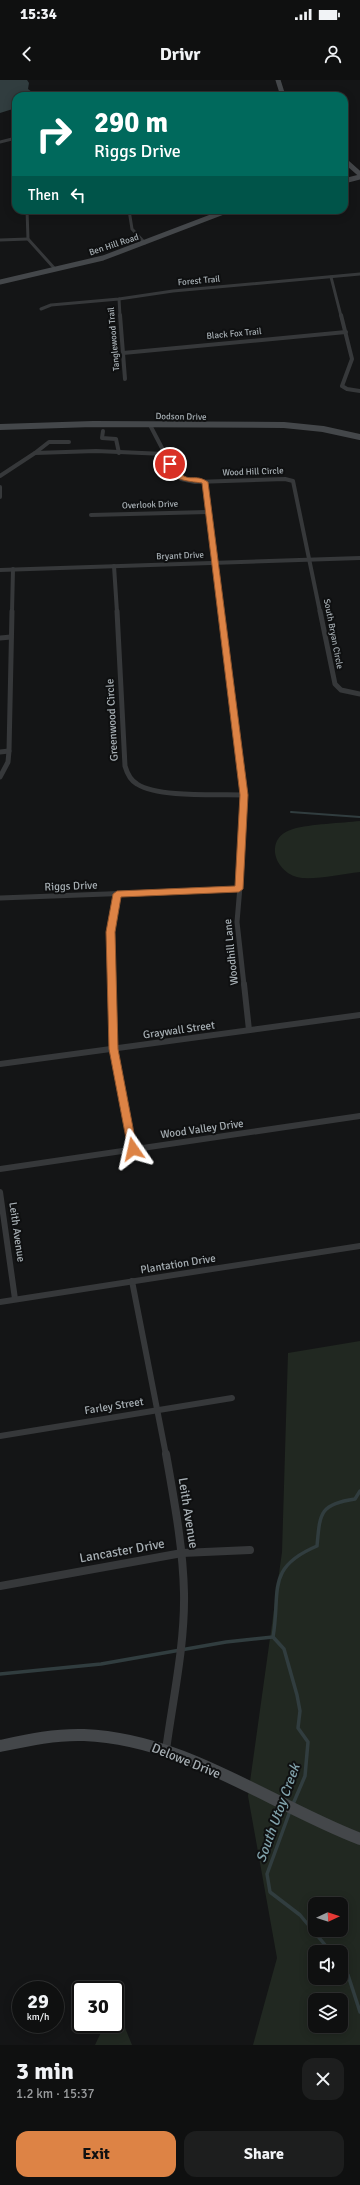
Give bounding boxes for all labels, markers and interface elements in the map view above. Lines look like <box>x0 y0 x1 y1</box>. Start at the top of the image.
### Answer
text: 15:34 <box>20 5 57 23</box>
icon: back <box>16 43 38 65</box>
text: Drivr <box>160 43 200 65</box>
icon: person <box>322 43 344 65</box>
text: 290 m <box>94 106 168 140</box>
icon: right <box>28 108 80 160</box>
text: Riggs Drive <box>94 140 181 162</box>
icon: left <box>67 184 89 206</box>
text: Then <box>28 186 59 204</box>
street label: Ben Hill Road <box>88 232 141 258</box>
street label: Forest Trail <box>177 274 221 288</box>
street label: Tanglewood Trail <box>106 306 122 372</box>
street label: Black Fox Trail <box>206 326 262 342</box>
street label: Dodson Drive <box>155 411 207 423</box>
pin <box>153 447 187 481</box>
icon: arrive <box>159 453 181 475</box>
street label: Wood Hill Circle <box>222 465 284 479</box>
street label: Overlook Drive <box>122 499 179 511</box>
street label: Bryant Drive <box>156 550 205 562</box>
street label: South Bryan Circle <box>321 598 345 671</box>
street label: Greenwood Circle <box>103 678 121 762</box>
street label: Riggs Drive <box>44 879 98 893</box>
street label: Woodhill Lane <box>221 918 241 986</box>
street label: Graywall Street <box>142 1019 216 1041</box>
street label: Wood Valley Drive <box>160 1117 244 1141</box>
position arrow <box>112 1128 154 1170</box>
street label: Leith Avenue <box>6 1201 28 1263</box>
street label: Plantation Drive <box>139 1252 217 1276</box>
street label: Farley Street <box>83 1395 145 1417</box>
street label: Leith Avenue <box>174 1476 202 1550</box>
street label: Lancaster Drive <box>78 1536 166 1566</box>
street label: Delowe Drive <box>149 1740 223 1782</box>
water label: South Utoy Creek <box>252 1760 304 1865</box>
north arrow <box>308 1897 348 1937</box>
map controls <box>308 1897 348 2033</box>
button: sound <box>308 1945 348 1985</box>
speed limit sign: 30 <box>72 1981 124 2033</box>
text: 29 <box>27 1989 49 2014</box>
button: layers <box>308 1993 348 2033</box>
text: km/h <box>27 2011 49 2023</box>
text: 3 min <box>16 2056 74 2086</box>
button: close <box>302 2058 344 2100</box>
text: 1.2 km · 15:37 <box>16 2086 94 2102</box>
button: Exit <box>16 2131 176 2177</box>
button: Share <box>184 2131 344 2177</box>

